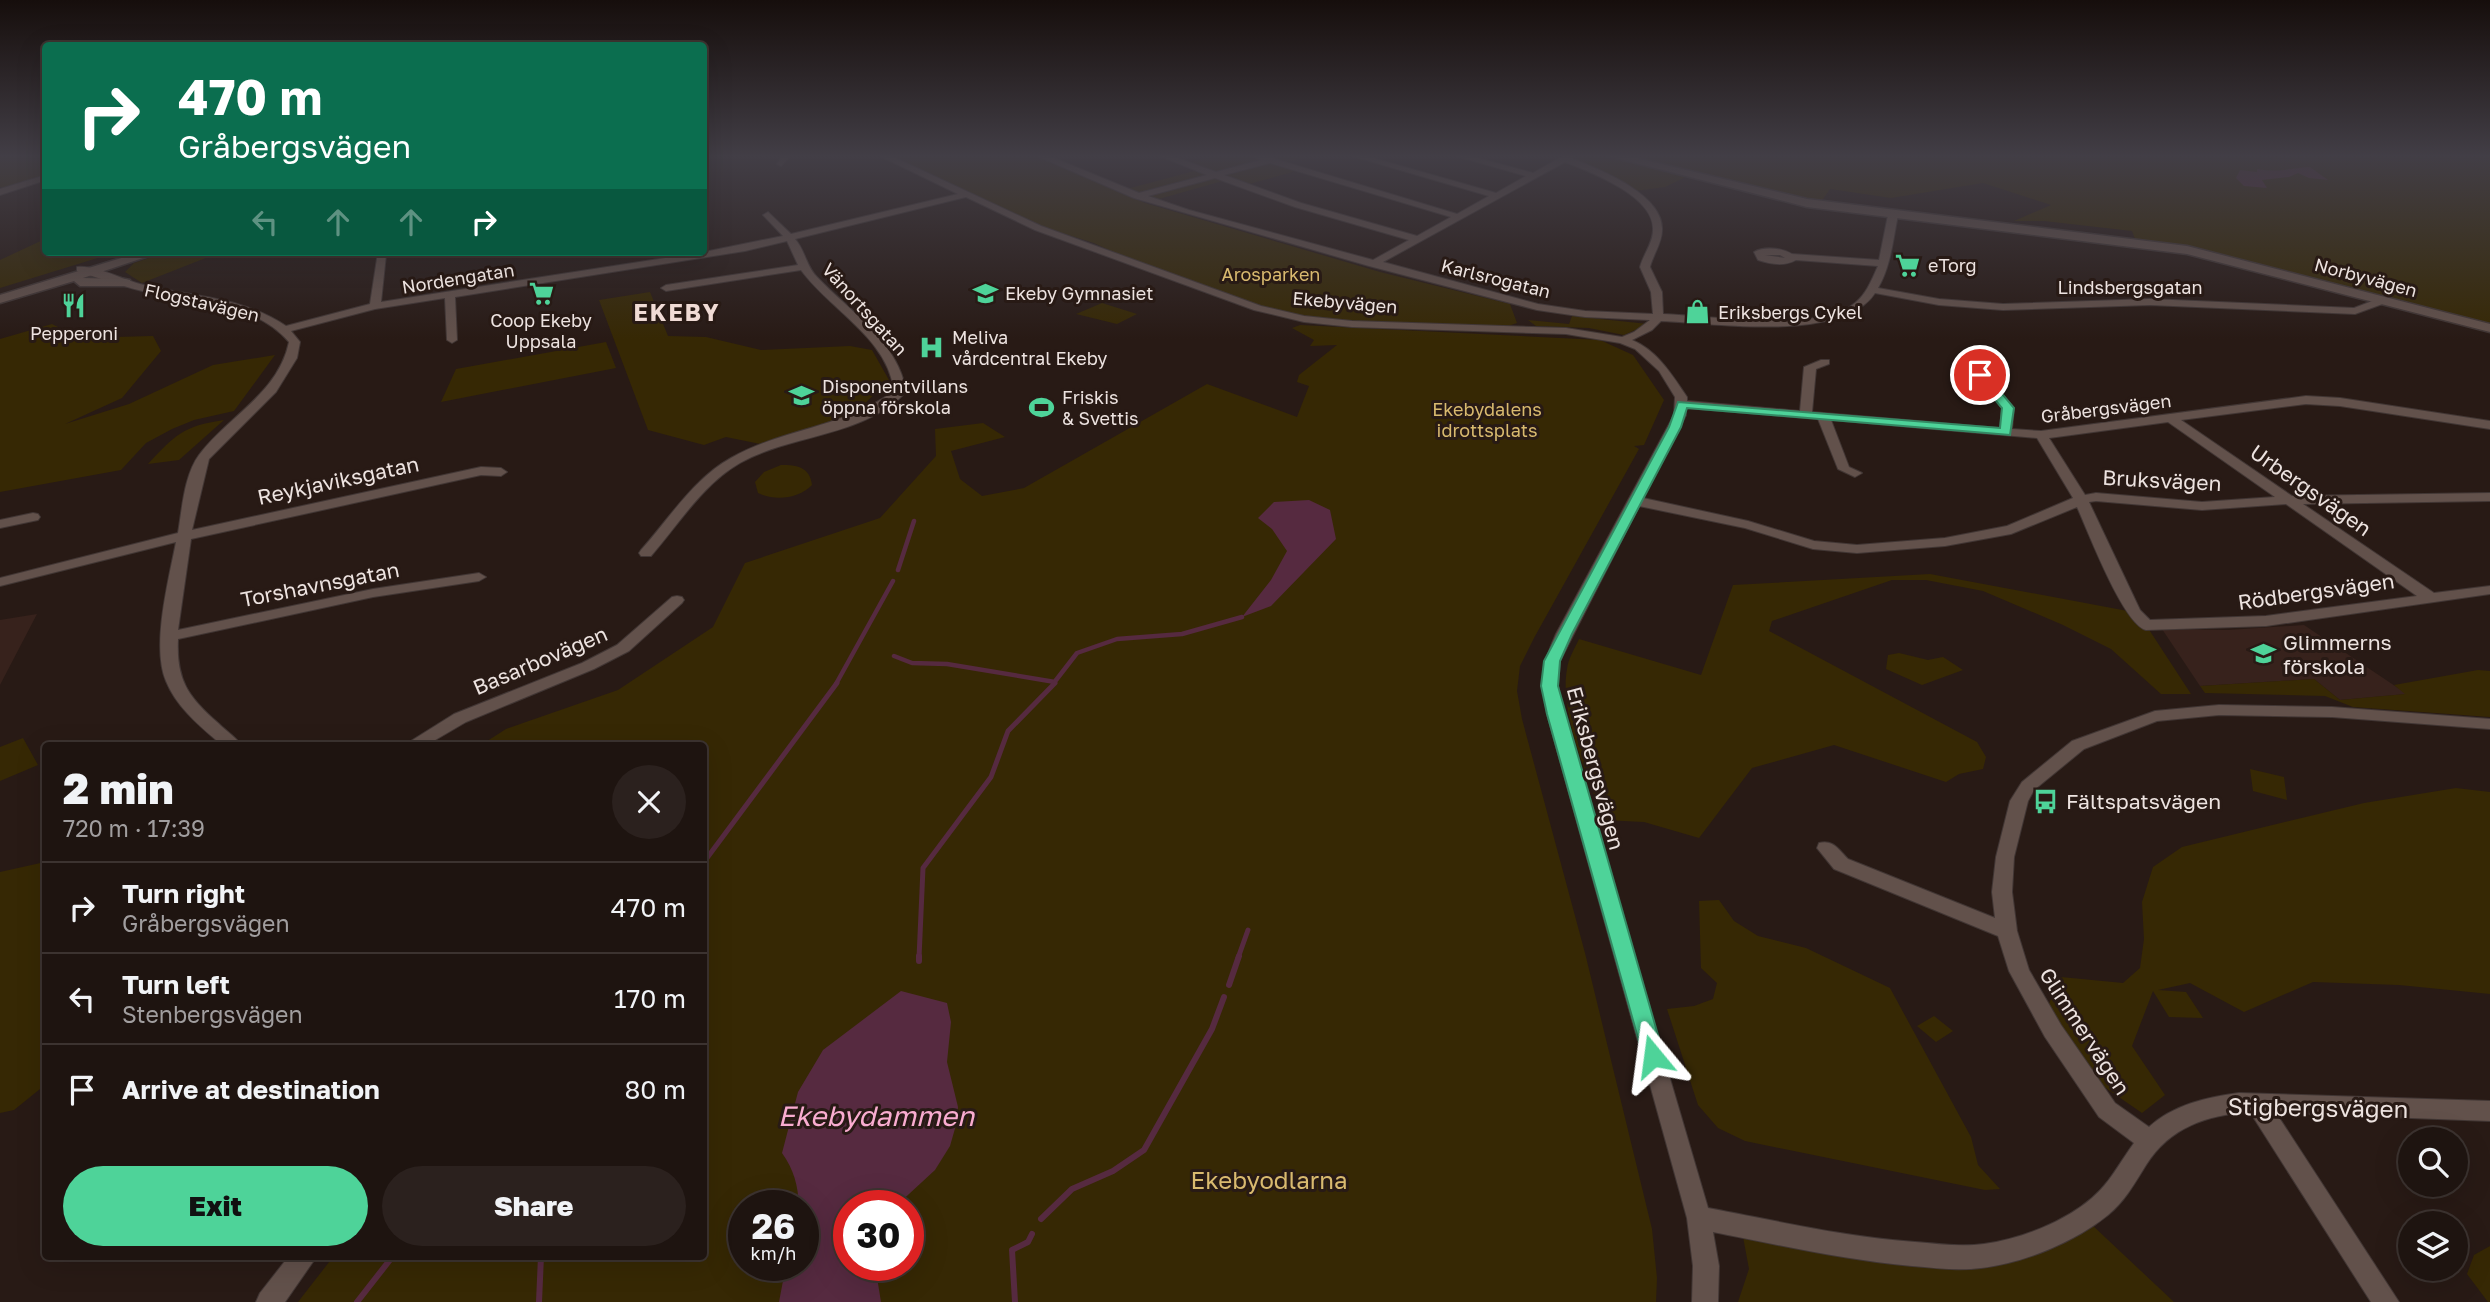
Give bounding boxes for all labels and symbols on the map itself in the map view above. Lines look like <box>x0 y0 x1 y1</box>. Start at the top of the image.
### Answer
supermarket icon: eTorg <box>1894 251 1922 279</box>
street label: Norbyvägen <box>2312 253 2420 301</box>
street label: Karlsrogatan <box>1439 254 1553 302</box>
place label: eTorg <box>1928 254 1977 276</box>
street label: Nordengatan <box>400 258 516 298</box>
street label: Vänortsgatan <box>818 258 912 360</box>
park label: Arosparken <box>1222 263 1320 285</box>
street label: Lindsbergsgatan <box>2057 276 2203 298</box>
street label: Flogstavägen <box>142 278 262 326</box>
supermarket icon: Coop Ekeby Uppsala <box>527 279 555 307</box>
school or university icon: Ekeby Gymnasiet <box>971 279 999 307</box>
place label: Ekeby Gymnasiet <box>1005 282 1153 304</box>
street label: Ekebyvägen <box>1292 286 1398 318</box>
restaurant icon: Pepperoni <box>60 292 88 320</box>
district label: EKEBY <box>633 298 721 326</box>
shop icon: Eriksbergs Cykel <box>1684 298 1712 326</box>
place label: Eriksbergs Cykel <box>1718 301 1863 323</box>
place label: Coop Ekeby Uppsala <box>490 309 592 352</box>
place label: Pepperoni <box>30 322 118 344</box>
place label: Meliva vårdcentral Ekeby <box>952 326 1107 369</box>
hospital icon: Meliva vårdcentral Ekeby <box>918 333 946 361</box>
pin <box>1950 345 2010 405</box>
place label: Disponentvillans öppna förskola <box>822 375 968 418</box>
school or university icon: Disponentvillans öppna förskola <box>788 382 816 410</box>
place label: Friskis & Svettis <box>1062 386 1139 429</box>
street label: Gråbergsvägen <box>2040 389 2172 427</box>
sports icon: Friskis & Svettis <box>1028 393 1056 421</box>
park label: Ekebydalens idrottsplats <box>1432 398 1542 441</box>
street label: Urbergsvägen <box>2245 439 2377 541</box>
street label: Reykjaviksgatan <box>255 450 421 510</box>
street label: Bruksvägen <box>2102 464 2222 496</box>
street label: Torshavnsgatan <box>239 556 401 612</box>
street label: Rödbergsvägen <box>2236 567 2396 615</box>
street label: Basarbovägen <box>469 620 611 700</box>
place label: Glimmerns förskola <box>2283 629 2392 679</box>
school or university icon: Glimmerns förskola <box>2249 640 2277 668</box>
street label: Eriksbergsvägen <box>1562 684 1630 852</box>
bus stop icon: Fältspatsvägen <box>2032 787 2060 815</box>
place label: Fältspatsvägen <box>2066 788 2221 814</box>
street label: Glimmervägen <box>2034 962 2136 1100</box>
position arrow <box>1616 1019 1690 1093</box>
street label: Stigbergsvägen <box>2227 1091 2409 1123</box>
water label: Ekebydammen <box>778 1099 976 1132</box>
park label: Ekebyodlarna <box>1191 1165 1347 1194</box>
speed limit sign: 30 <box>833 1190 924 1281</box>

